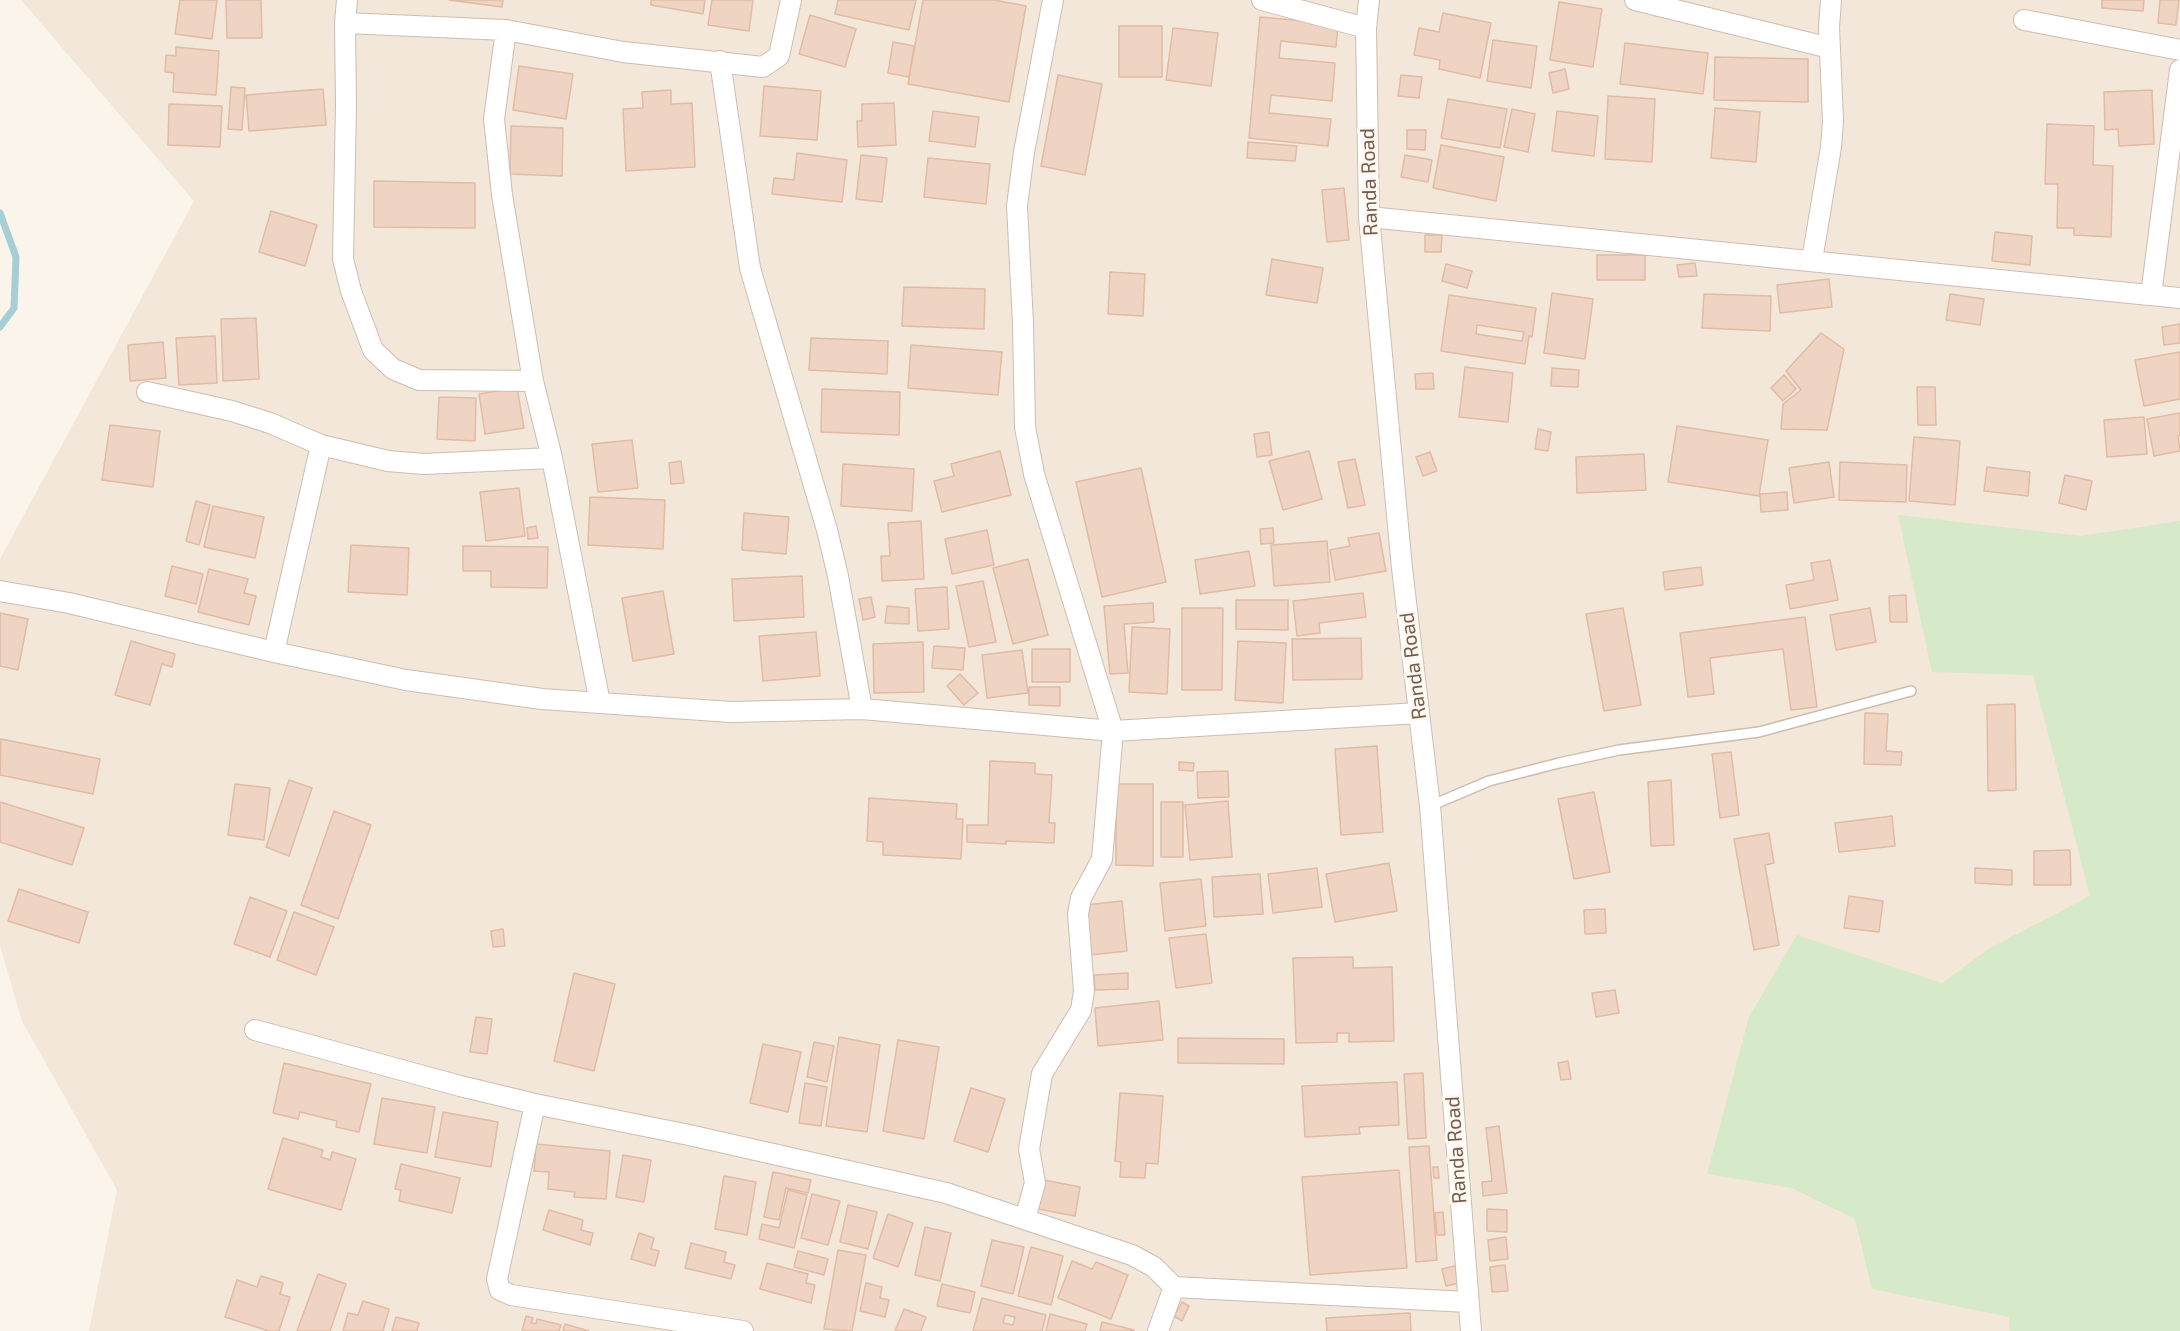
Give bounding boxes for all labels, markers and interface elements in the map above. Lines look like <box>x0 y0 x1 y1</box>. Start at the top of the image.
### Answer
street label: Randa Road <box>1355 128 1383 236</box>
street label: Randa Road <box>1395 611 1431 721</box>
street label: Randa Road <box>1440 1095 1472 1205</box>

